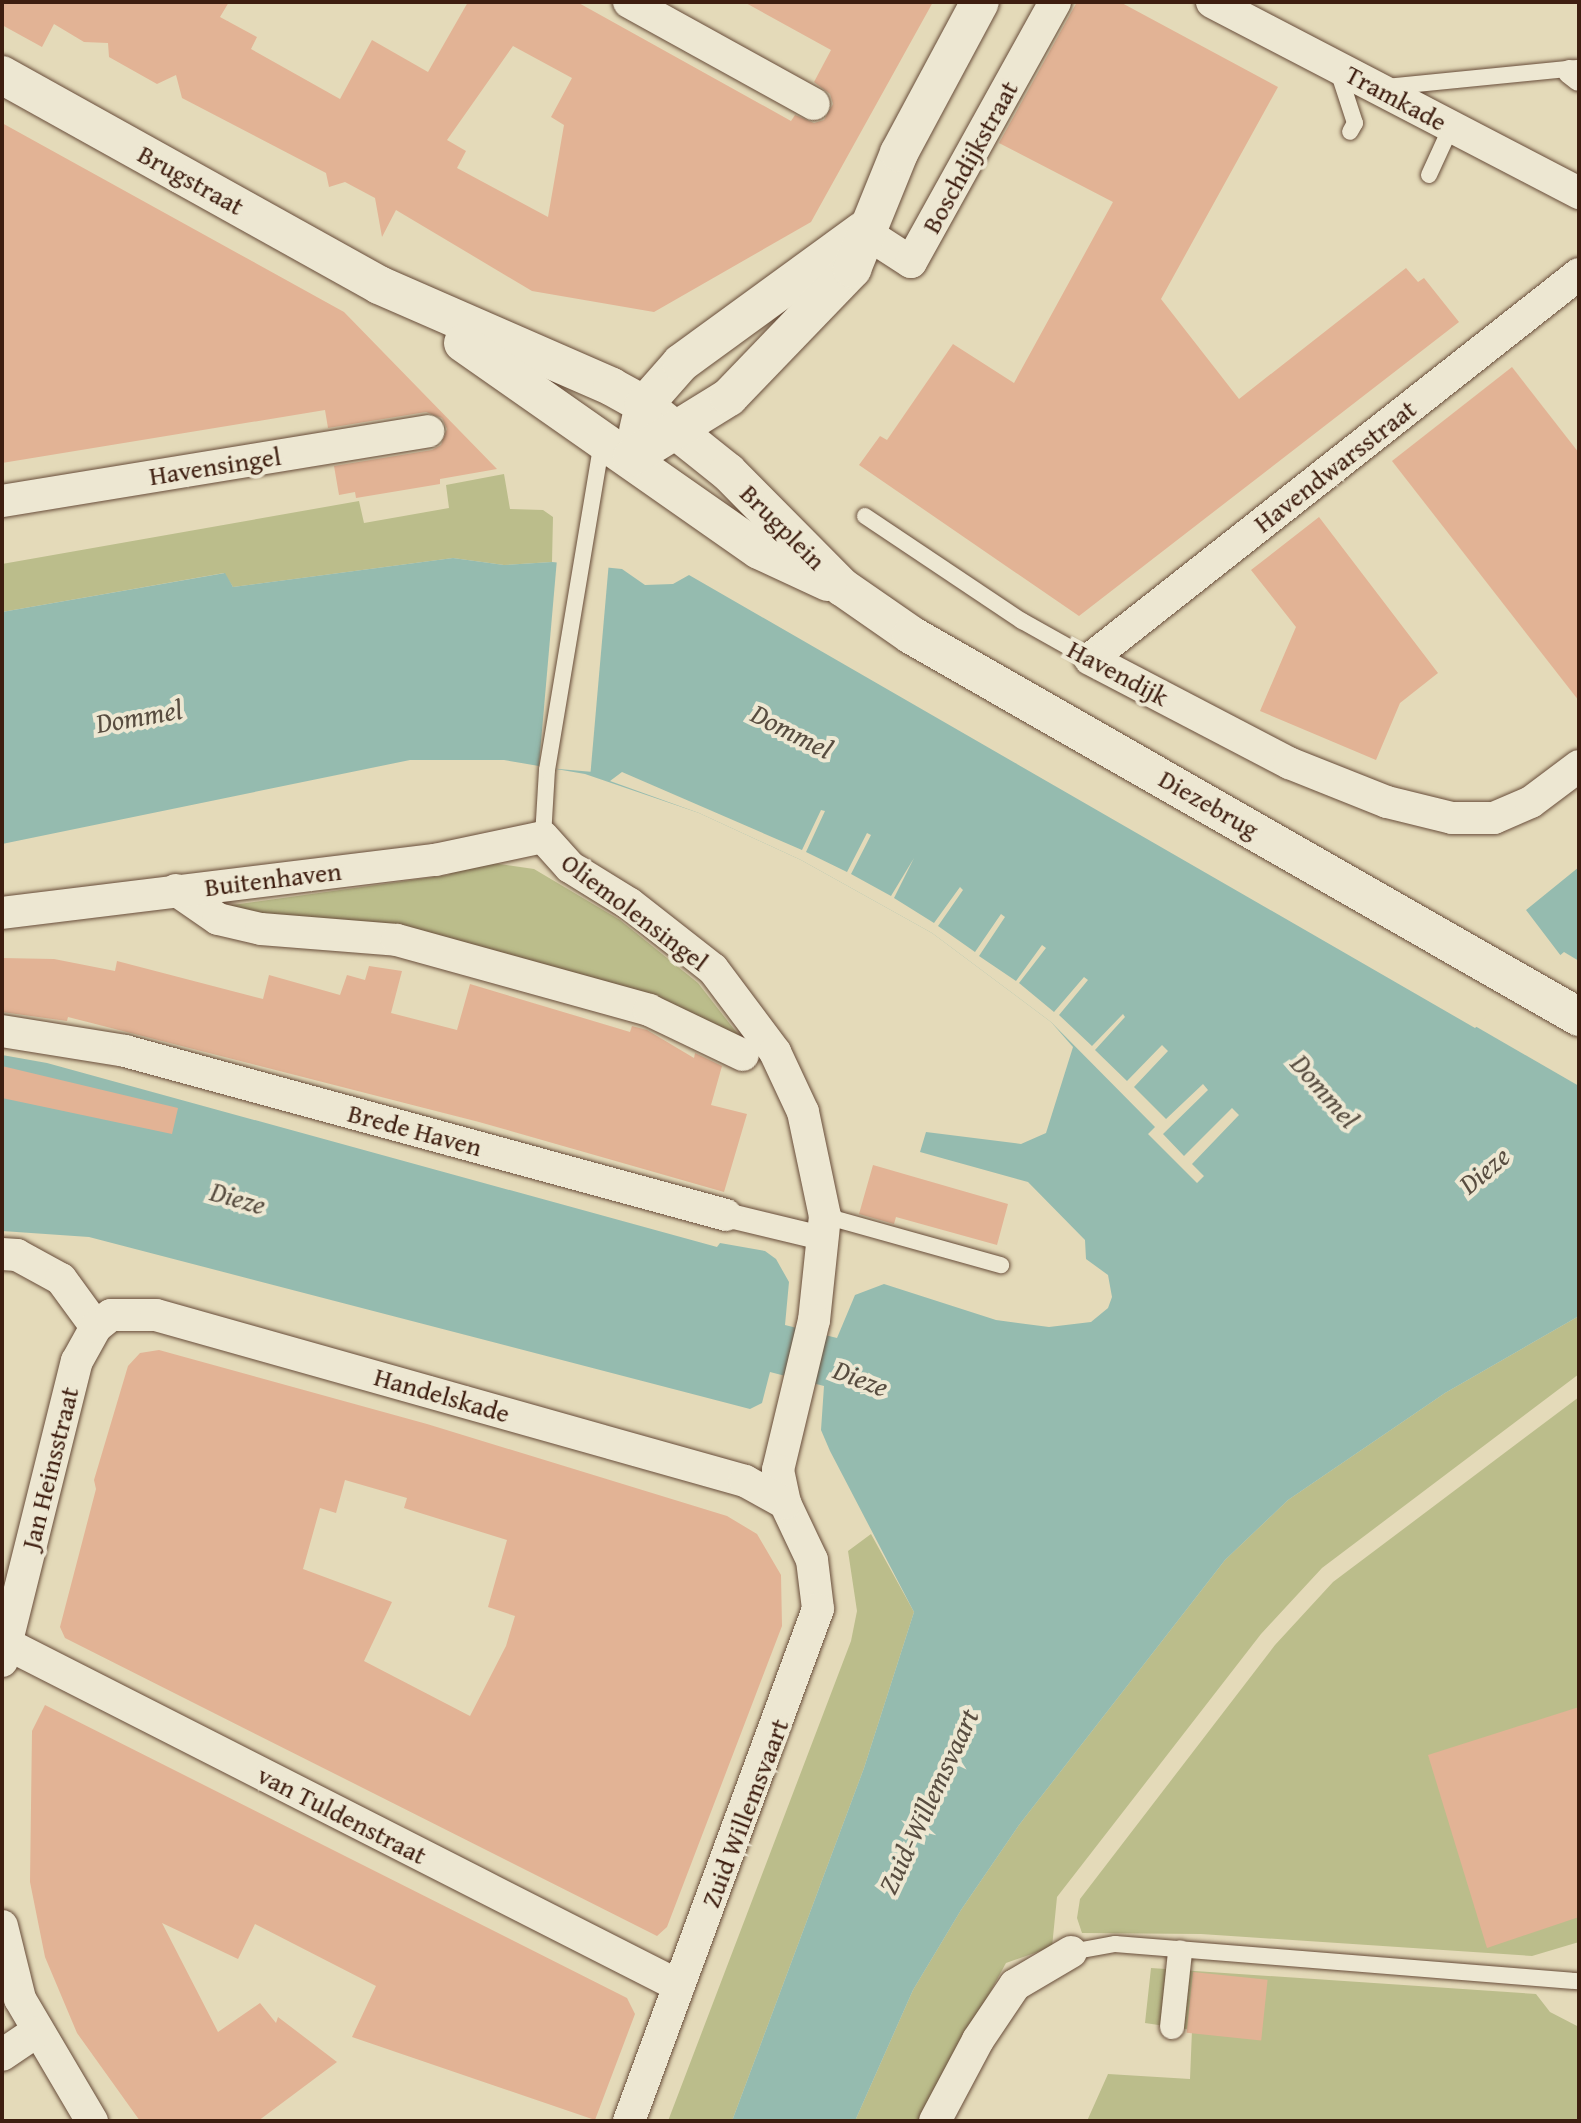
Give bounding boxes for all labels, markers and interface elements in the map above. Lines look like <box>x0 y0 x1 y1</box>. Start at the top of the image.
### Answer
street label: Tramkade <box>1340 58 1452 138</box>
street label: Boschdijkstraat <box>915 75 1025 239</box>
street label: Brugstraat <box>133 138 249 222</box>
street label: Havendwarsstraat <box>1248 393 1422 539</box>
street label: Havensingel <box>147 440 283 492</box>
street label: Brugplein <box>734 478 832 576</box>
street label: Havendijk <box>1062 633 1174 713</box>
water label: Dommel <box>93 692 185 740</box>
water label: Dommel <box>746 696 838 766</box>
street label: Diezebrug <box>1154 763 1264 845</box>
street label: Oliemolensingel <box>555 847 715 977</box>
street label: Buitenhaven <box>203 855 343 903</box>
water label: Dommel <box>1284 1047 1366 1135</box>
street label: Brede Haven <box>345 1097 485 1163</box>
water label: Dieze <box>1452 1139 1516 1201</box>
water label: Dieze <box>206 1174 270 1222</box>
water label: Dieze <box>829 1352 893 1404</box>
street label: Handelskade <box>371 1361 513 1429</box>
street label: Jan Heinsstraat <box>15 1384 85 1552</box>
water label: Zuid-Willemsvaart <box>870 1703 986 1899</box>
street label: Zuid Willemsvaart <box>695 1714 795 1912</box>
street label: van Tuldenstraat <box>252 1759 432 1871</box>

